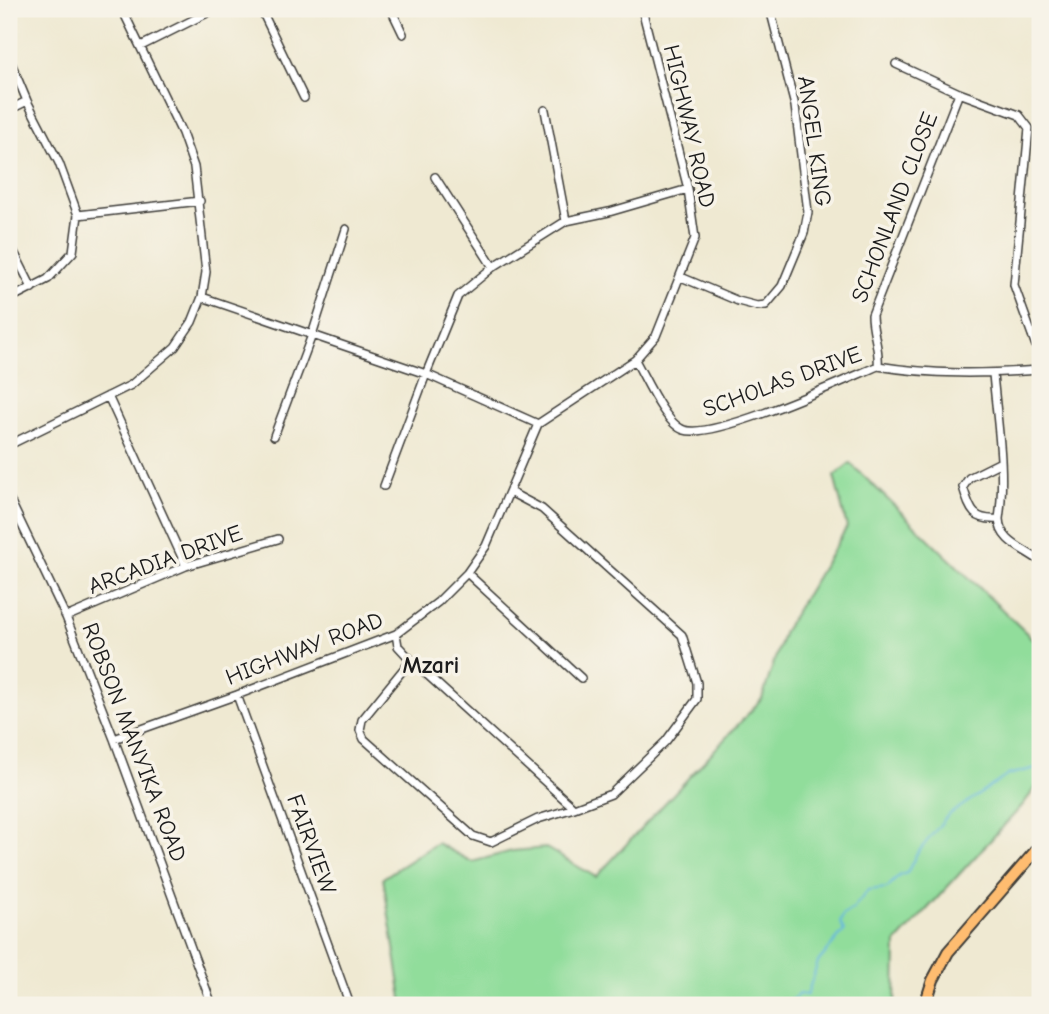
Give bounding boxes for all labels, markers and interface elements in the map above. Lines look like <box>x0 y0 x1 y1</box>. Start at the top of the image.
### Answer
street label: HIGHWAY ROAD <box>658 42 721 210</box>
street label: ANGEL KING <box>792 74 837 208</box>
street label: SCHONLAND CLOSE <box>846 108 943 306</box>
street label: SCHOLAS DRIVE <box>699 340 865 423</box>
street label: ARCADIA DRIVE <box>85 519 246 600</box>
street label: HIGHWAY ROAD <box>222 606 387 691</box>
street label: ROBSON MANYIKA ROAD <box>76 619 193 865</box>
district label: Mzari <box>403 651 459 679</box>
street label: FAIRVIEW <box>281 791 342 898</box>

